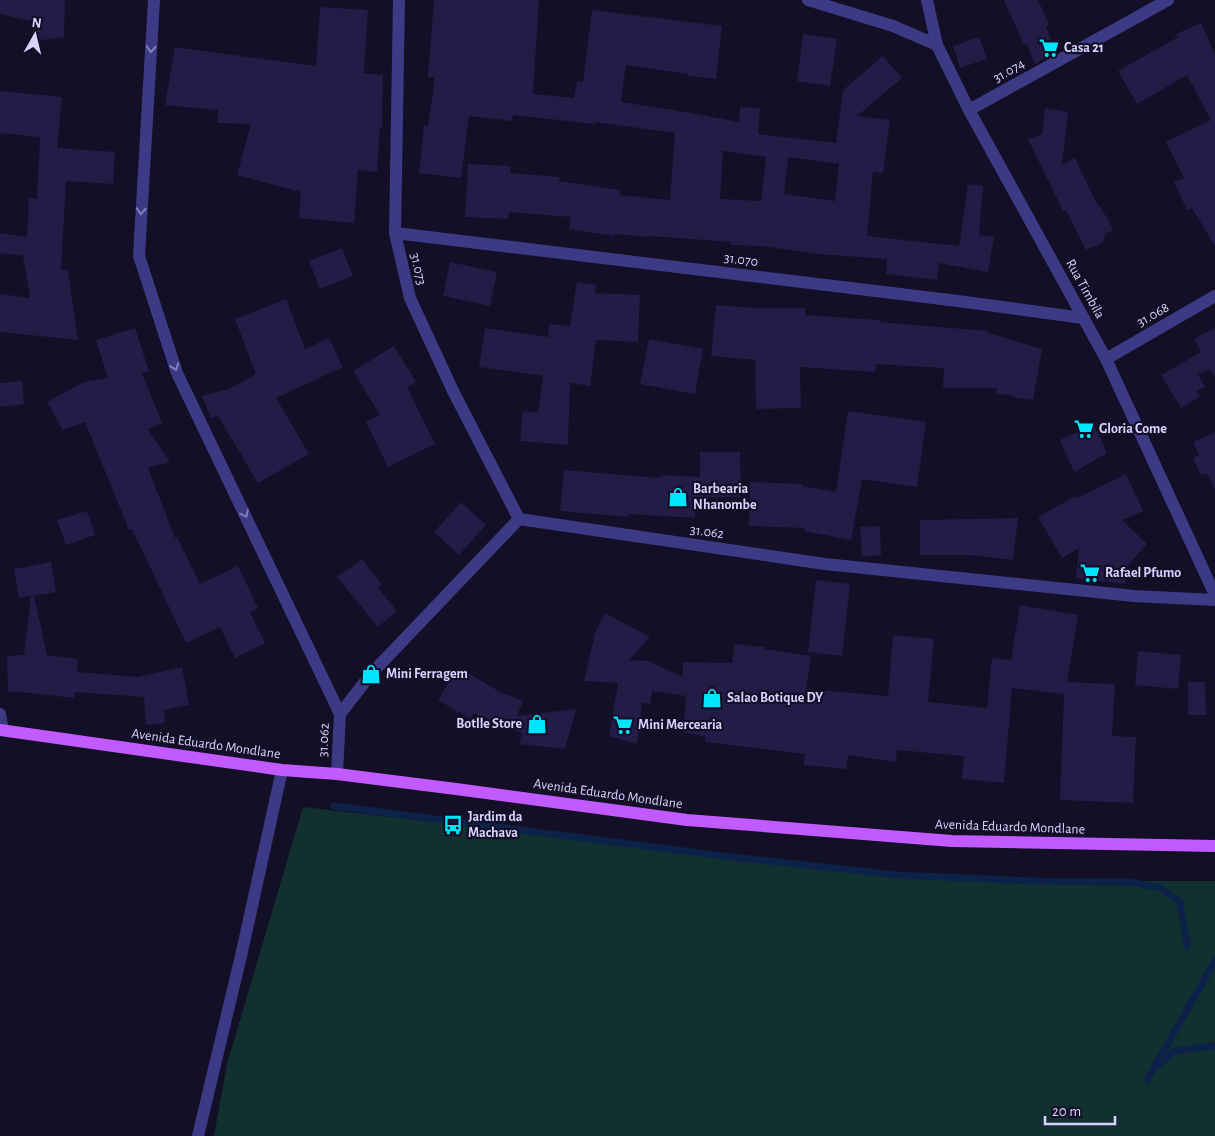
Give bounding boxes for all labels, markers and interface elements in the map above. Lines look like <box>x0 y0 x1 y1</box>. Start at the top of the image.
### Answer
north arrow <box>10 10 60 60</box>
text: N <box>31 16 42 31</box>
supermarket icon: Casa 21 <box>1038 37 1060 59</box>
place label: Casa 21 <box>1064 41 1104 55</box>
one-way arrow <box>146 45 157 53</box>
street label: 31.074 <box>991 57 1027 85</box>
one-way arrow <box>136 207 147 215</box>
street label: 31.073 <box>407 251 429 287</box>
street label: 31.070 <box>723 251 759 269</box>
street label: Rua Timbila <box>1063 257 1107 321</box>
street label: 31.068 <box>1135 300 1171 330</box>
one-way arrow <box>169 363 179 371</box>
supermarket icon: Gloria Come <box>1073 418 1095 440</box>
place label: Gloria Come <box>1099 422 1167 436</box>
place label: Barbearia Nhanombe <box>693 482 757 512</box>
shop icon: Barbearia Nhanombe <box>667 486 689 508</box>
one-way arrow <box>238 509 249 518</box>
street label: 31.062 <box>689 523 725 541</box>
supermarket icon: Rafael Pfumo <box>1079 562 1101 584</box>
place label: Rafael Pfumo <box>1105 566 1181 580</box>
shop icon: Mini Ferragem <box>360 663 382 685</box>
place label: Mini Ferragem <box>386 667 468 681</box>
shop icon: Salao Botique DY <box>701 687 723 709</box>
place label: Salao Botique DY <box>727 691 823 705</box>
shop icon: Botlle Store <box>526 713 548 735</box>
supermarket icon: Mini Mercearia <box>612 714 634 736</box>
place label: Botlle Store <box>456 717 522 731</box>
place label: Mini Mercearia <box>638 718 723 732</box>
street label: 31.062 <box>316 723 332 757</box>
street label: Avenida Eduardo Mondlane <box>131 727 281 761</box>
street label: Avenida Eduardo Mondlane <box>533 777 683 811</box>
place label: Jardim da Machava <box>468 810 523 840</box>
bus stop icon: Jardim da Machava <box>442 814 464 836</box>
street label: Avenida Eduardo Mondlane <box>935 817 1085 837</box>
scale bar <box>1045 1094 1115 1126</box>
text: 20 m <box>1052 1104 1081 1119</box>

